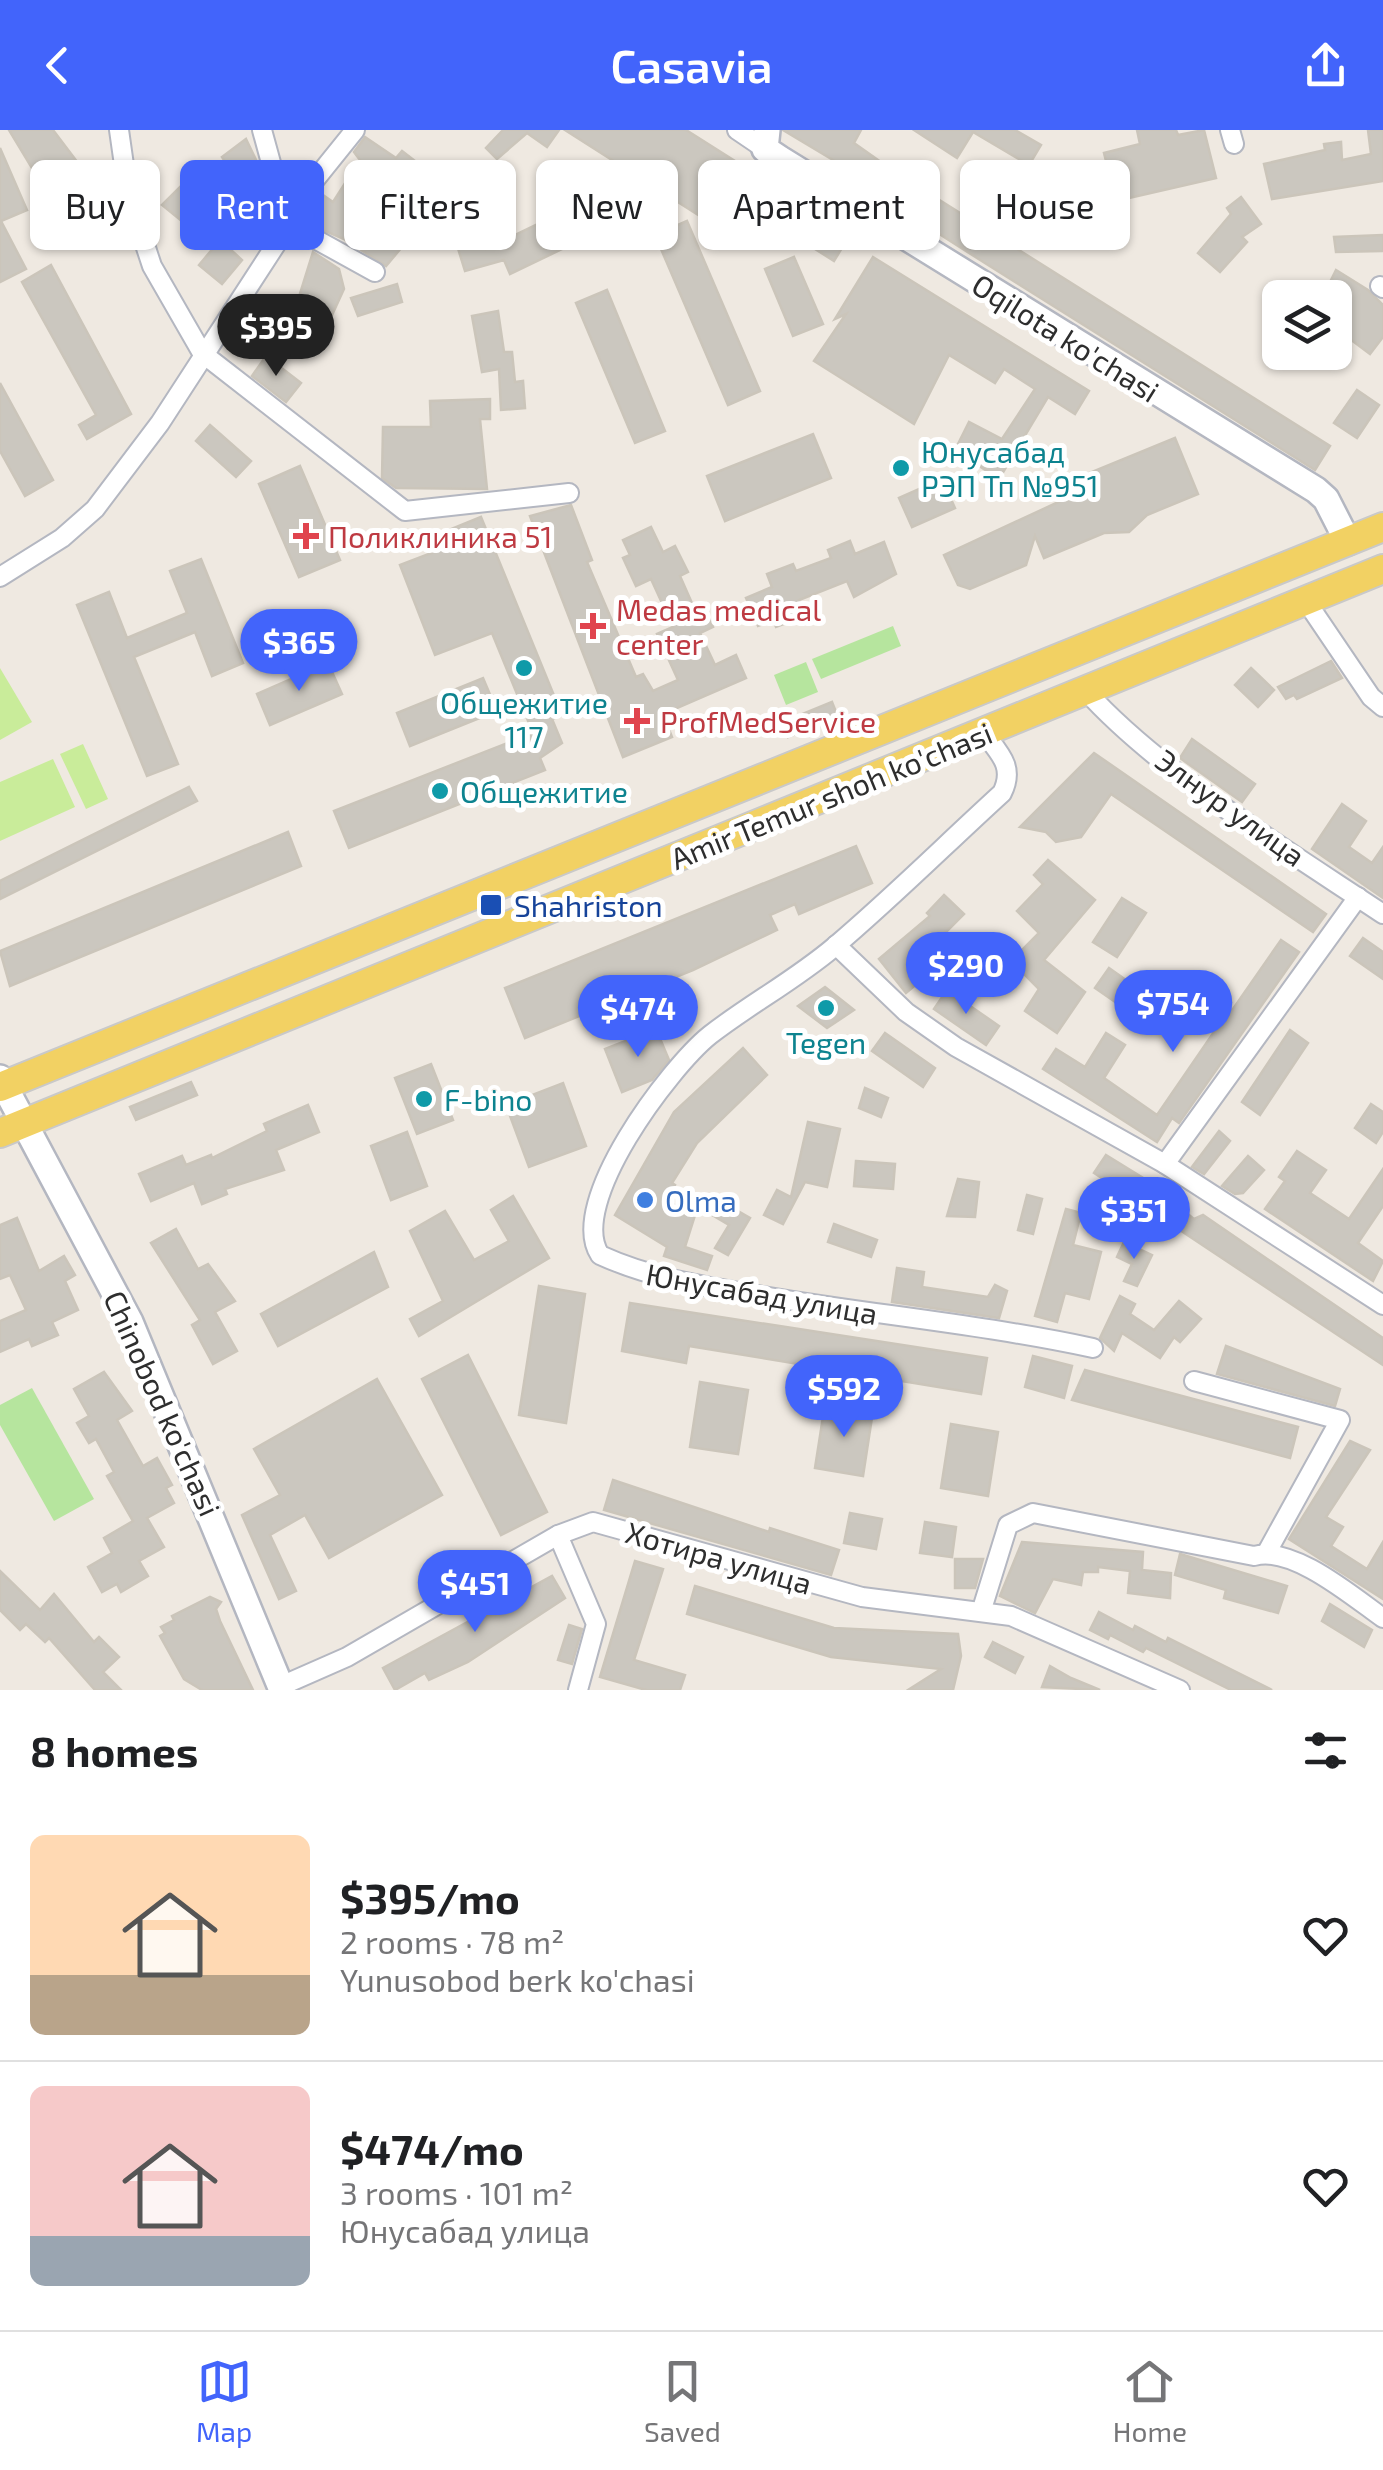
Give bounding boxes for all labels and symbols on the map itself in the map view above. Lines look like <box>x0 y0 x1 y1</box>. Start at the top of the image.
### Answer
street label: Oqilota ko'chasi <box>966 265 1166 409</box>
pin: $395 <box>217 294 335 379</box>
place label: Юнусабад РЭП Тп №951 <box>921 433 1099 503</box>
marker: Юнусабад РЭП Тп №951 <box>890 457 912 479</box>
place label: Поликлиника 51 <box>328 518 552 554</box>
marker: Поликлиника 51 <box>293 523 319 549</box>
place label: Medas medical center <box>616 591 821 661</box>
pin: $365 <box>240 609 358 694</box>
marker: Medas medical center <box>580 613 606 639</box>
marker: Общежитие 117 <box>513 657 535 679</box>
place label: Общежитие 117 <box>440 684 608 754</box>
place label: ProfMedService <box>660 703 876 739</box>
marker: ProfMedService <box>624 708 650 734</box>
street label: Amir Temur shoh ko'chasi <box>665 714 997 876</box>
street label: Элнур улица <box>1149 741 1313 874</box>
place label: Общежитие <box>460 773 628 809</box>
marker: Общежитие <box>429 780 451 802</box>
place label: Shahriston <box>514 887 663 923</box>
marker: Shahriston <box>478 892 504 918</box>
pin: $290 <box>907 932 1025 1017</box>
pin: $754 <box>1114 970 1232 1055</box>
pin: $474 <box>579 975 697 1060</box>
marker: Tegen <box>815 997 837 1019</box>
place label: Tegen <box>786 1024 866 1060</box>
place label: F-bino <box>444 1081 532 1117</box>
marker: F-bino <box>413 1088 435 1110</box>
pin: $351 <box>1075 1177 1193 1262</box>
place label: Olma <box>665 1182 737 1218</box>
marker: Olma <box>634 1189 656 1211</box>
street label: Юнусабад улица <box>643 1255 880 1332</box>
street label: Chinobod ko'chasi <box>97 1285 229 1521</box>
pin: $592 <box>785 1355 903 1440</box>
street label: Хотира улица <box>622 1513 816 1602</box>
pin: $451 <box>416 1550 534 1635</box>

